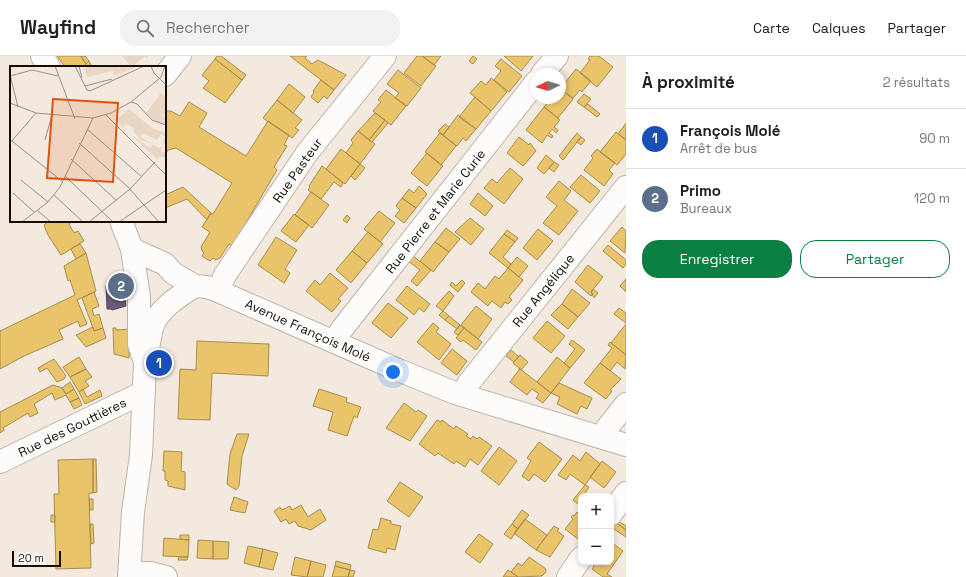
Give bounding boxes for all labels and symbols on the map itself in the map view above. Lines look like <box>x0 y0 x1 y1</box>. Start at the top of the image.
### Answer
inset map <box>10 66 166 222</box>
north arrow <box>530 68 566 104</box>
street label: Rue Pasteur <box>269 135 326 206</box>
street label: Rue Pierre et Marie Curie <box>382 146 489 277</box>
street label: Rue Angélique <box>509 250 578 330</box>
pin: 2 <box>108 271 134 301</box>
street label: Avenue François Molé <box>242 295 373 366</box>
pin: 1 <box>146 348 172 378</box>
your location <box>383 362 403 382</box>
street label: Rue des Gouttières <box>15 394 129 461</box>
scale bar <box>12 549 61 568</box>

